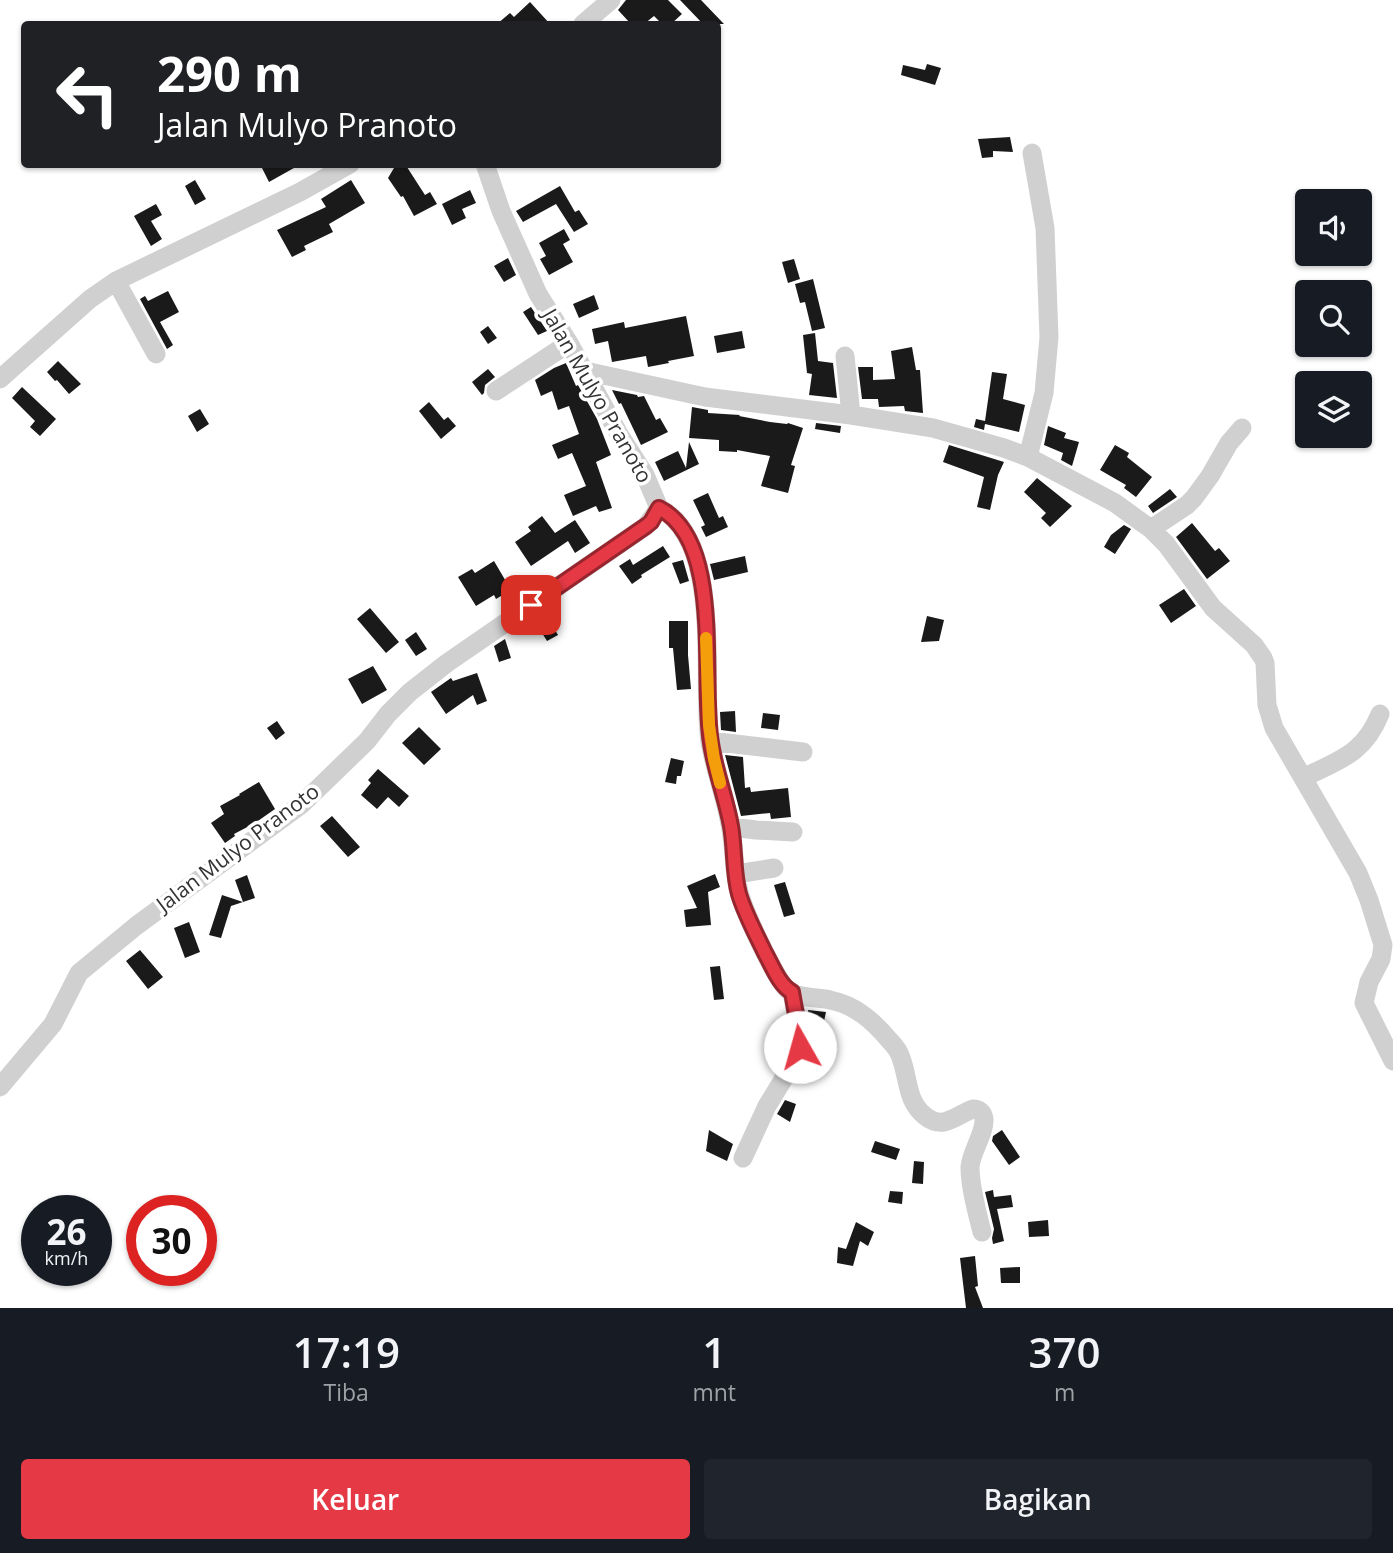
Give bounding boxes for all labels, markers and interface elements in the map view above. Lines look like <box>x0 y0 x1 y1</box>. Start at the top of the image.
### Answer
text: 290 m <box>157 40 302 106</box>
icon: left <box>42 49 133 140</box>
text: Jalan Mulyo Pranoto <box>157 103 457 146</box>
map controls <box>1295 189 1372 448</box>
button: sound <box>1295 189 1372 266</box>
button: search <box>1295 280 1372 357</box>
street label: Jalan Mulyo Pranoto <box>536 302 659 488</box>
button: layers <box>1295 371 1372 448</box>
pin <box>501 575 561 635</box>
icon: arrive <box>512 586 550 624</box>
street label: Jalan Mulyo Pranoto <box>149 777 324 919</box>
position arrow <box>763 1010 837 1084</box>
speed limit sign: 30 <box>126 1195 217 1286</box>
text: 26 <box>46 1208 87 1255</box>
text: km/h <box>45 1246 88 1270</box>
text: 17:19 <box>292 1323 400 1380</box>
text: 1 <box>702 1323 726 1380</box>
text: 370 <box>1029 1323 1101 1380</box>
text: Tiba <box>324 1376 369 1408</box>
text: mnt <box>692 1376 736 1408</box>
text: m <box>1054 1376 1075 1408</box>
button: Keluar <box>21 1459 690 1539</box>
button: Bagikan <box>704 1459 1372 1539</box>

